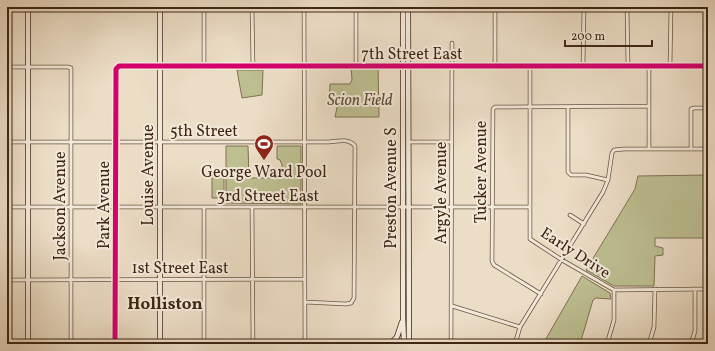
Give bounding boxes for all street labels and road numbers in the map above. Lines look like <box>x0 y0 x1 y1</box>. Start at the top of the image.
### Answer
street label: 7th Street East <box>361 44 463 66</box>
street label: 5th Street <box>170 121 238 143</box>
street label: Tucker Avenue <box>471 121 493 223</box>
street label: Louise Avenue <box>138 124 160 226</box>
street label: Preston Avenue S <box>381 127 403 249</box>
street label: Argyle Avenue <box>431 142 453 244</box>
street label: Jackson Avenue <box>50 151 72 261</box>
street label: Park Avenue <box>94 161 116 249</box>
street label: 3rd Street East <box>217 186 320 208</box>
street label: Early Drive <box>536 223 614 285</box>
street label: 1st Street East <box>131 258 229 280</box>

